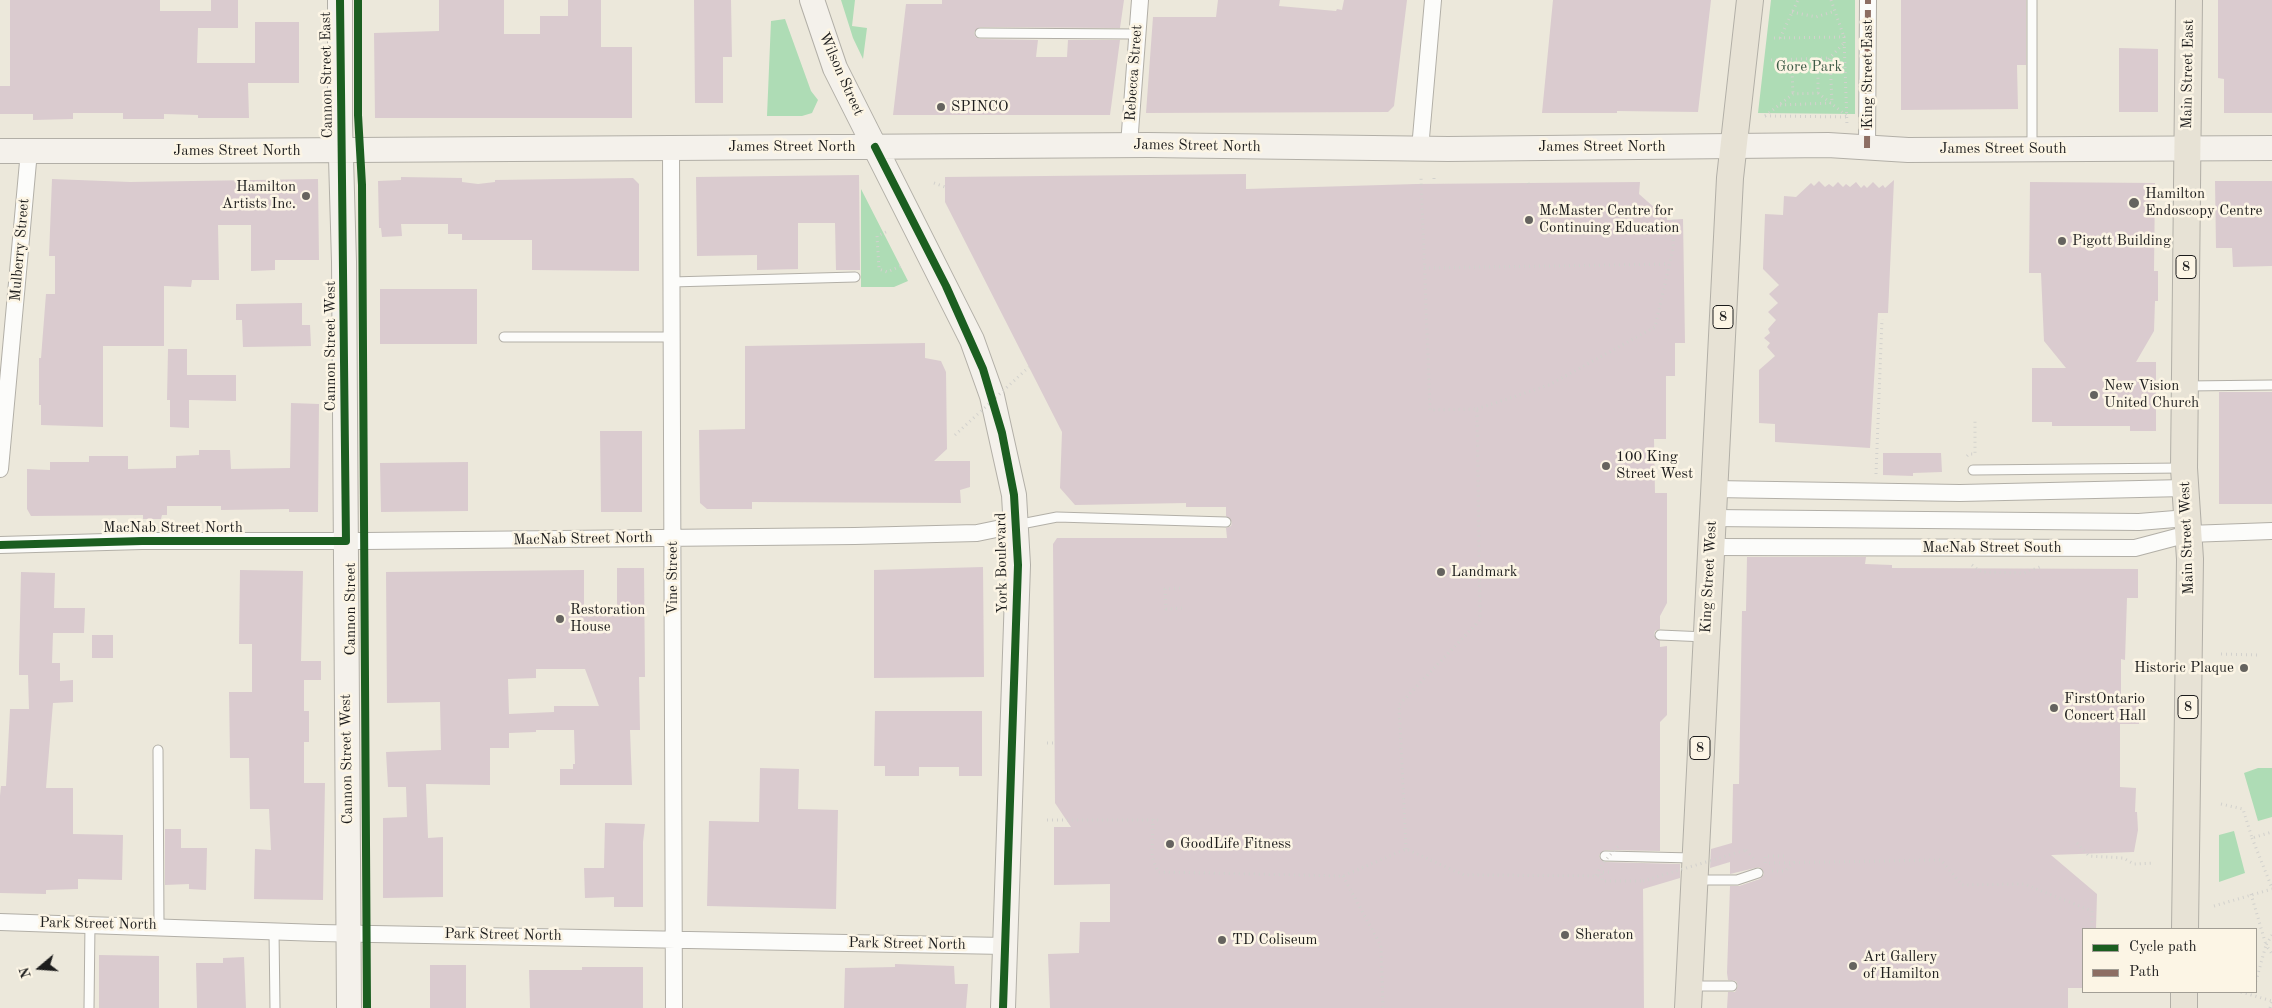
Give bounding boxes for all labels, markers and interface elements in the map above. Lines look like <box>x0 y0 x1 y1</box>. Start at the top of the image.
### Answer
street label: Cannon Street East <box>317 11 337 139</box>
street label: King Street East <box>1859 19 1877 129</box>
street label: Main Street East <box>2178 19 2198 129</box>
street label: Rebecca Street <box>1122 24 1146 122</box>
street label: Wilson Street <box>815 29 867 119</box>
park label: Gore Park <box>1776 58 1842 76</box>
place label: SPINCO <box>951 98 1009 116</box>
marker: SPINCO <box>935 101 947 113</box>
street label: James Street North <box>1133 136 1261 156</box>
street label: James Street North <box>728 138 856 156</box>
street label: James Street North <box>1538 138 1666 156</box>
street label: James Street South <box>1939 140 2067 158</box>
street label: James Street North <box>173 142 301 160</box>
place label: Hamilton Artists Inc. <box>222 178 296 213</box>
place label: Hamilton Endoscopy Centre <box>2145 185 2262 220</box>
marker: Hamilton Artists Inc. <box>300 190 312 202</box>
marker: Hamilton Endoscopy Centre <box>2127 196 2141 210</box>
street label: Mulberry Street <box>7 198 33 302</box>
place label: McMaster Centre for Continuing Education <box>1539 202 1679 237</box>
marker: McMaster Centre for Continuing Education <box>1523 214 1535 226</box>
place label: Pigott Building <box>2072 232 2171 250</box>
marker: Pigott Building <box>2056 235 2068 247</box>
road number: 8 <box>2176 256 2196 278</box>
street label: Cannon Street West <box>322 281 340 411</box>
road number: 8 <box>1713 306 1733 328</box>
place label: New Vision United Church <box>2104 377 2199 412</box>
marker: New Vision United Church <box>2088 389 2100 401</box>
place label: 100 King Street West <box>1616 448 1693 483</box>
marker: 100 King Street West <box>1600 460 1612 472</box>
street label: Main Street West <box>2176 481 2198 595</box>
street label: York Boulevard <box>992 512 1012 614</box>
street label: MacNab Street North <box>103 519 243 537</box>
street label: King Street West <box>1697 520 1721 634</box>
street label: MacNab Street North <box>513 529 653 549</box>
street label: MacNab Street South <box>1922 539 2062 557</box>
street label: Vine Street <box>664 541 682 615</box>
street label: Cannon Street <box>342 562 360 656</box>
place label: Landmark <box>1451 563 1518 581</box>
marker: Landmark <box>1435 566 1447 578</box>
place label: Restoration House <box>570 601 645 636</box>
marker: Restoration House <box>554 613 566 625</box>
place label: Historic Plaque <box>2134 659 2234 677</box>
marker: Historic Plaque <box>2238 662 2250 674</box>
place label: FirstOntario Concert Hall <box>2064 690 2146 725</box>
street label: Cannon Street West <box>337 694 357 824</box>
road number: 8 <box>2178 696 2198 719</box>
marker: FirstOntario Concert Hall <box>2048 702 2060 714</box>
road number: 8 <box>1690 736 1710 760</box>
place label: GoodLife Fitness <box>1180 835 1291 853</box>
marker: GoodLife Fitness <box>1164 838 1176 850</box>
street label: Park Street North <box>39 914 157 934</box>
street label: Park Street North <box>444 925 562 945</box>
place label: Sheraton <box>1575 926 1634 944</box>
legend <box>2082 928 2257 993</box>
marker: Sheraton <box>1559 929 1571 941</box>
place label: TD Coliseum <box>1232 931 1318 949</box>
street label: Park Street North <box>848 934 966 954</box>
marker: TD Coliseum <box>1216 934 1228 946</box>
text: Cycle path <box>2129 940 2197 955</box>
north arrow <box>15 943 65 993</box>
place label: Art Gallery of Hamilton <box>1863 948 1940 983</box>
marker: Art Gallery of Hamilton <box>1847 960 1859 972</box>
text: N <box>17 965 34 980</box>
text: Path <box>2129 965 2159 980</box>

